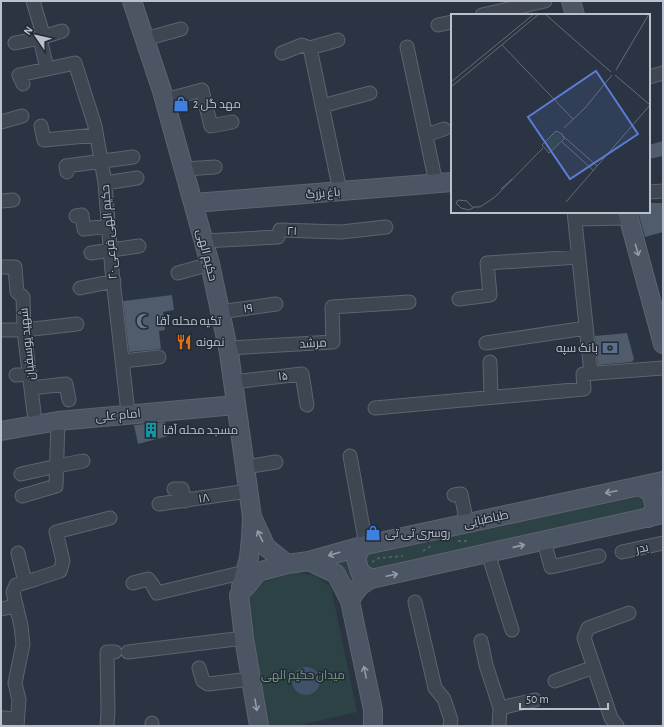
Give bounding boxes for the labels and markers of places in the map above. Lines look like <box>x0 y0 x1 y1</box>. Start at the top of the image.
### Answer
shop icon: مهد گل 2 <box>172 95 190 113</box>
place label: مهد گل 2 <box>193 98 241 111</box>
mosque icon: تکیه محله آقا <box>135 312 153 330</box>
place label: تکیه محله آقا <box>156 314 222 328</box>
restaurant icon: نمونه <box>175 333 193 351</box>
place label: نمونه <box>196 336 224 349</box>
bank icon: بانک سپه <box>601 339 619 357</box>
place label: بانک سپه <box>556 342 598 356</box>
building icon: مسجد محله آقا <box>142 421 160 439</box>
place label: مسجد محله آقا <box>163 423 238 437</box>
shop icon: روسری تی تی <box>364 524 382 542</box>
place label: روسری تی تی <box>385 527 450 540</box>

